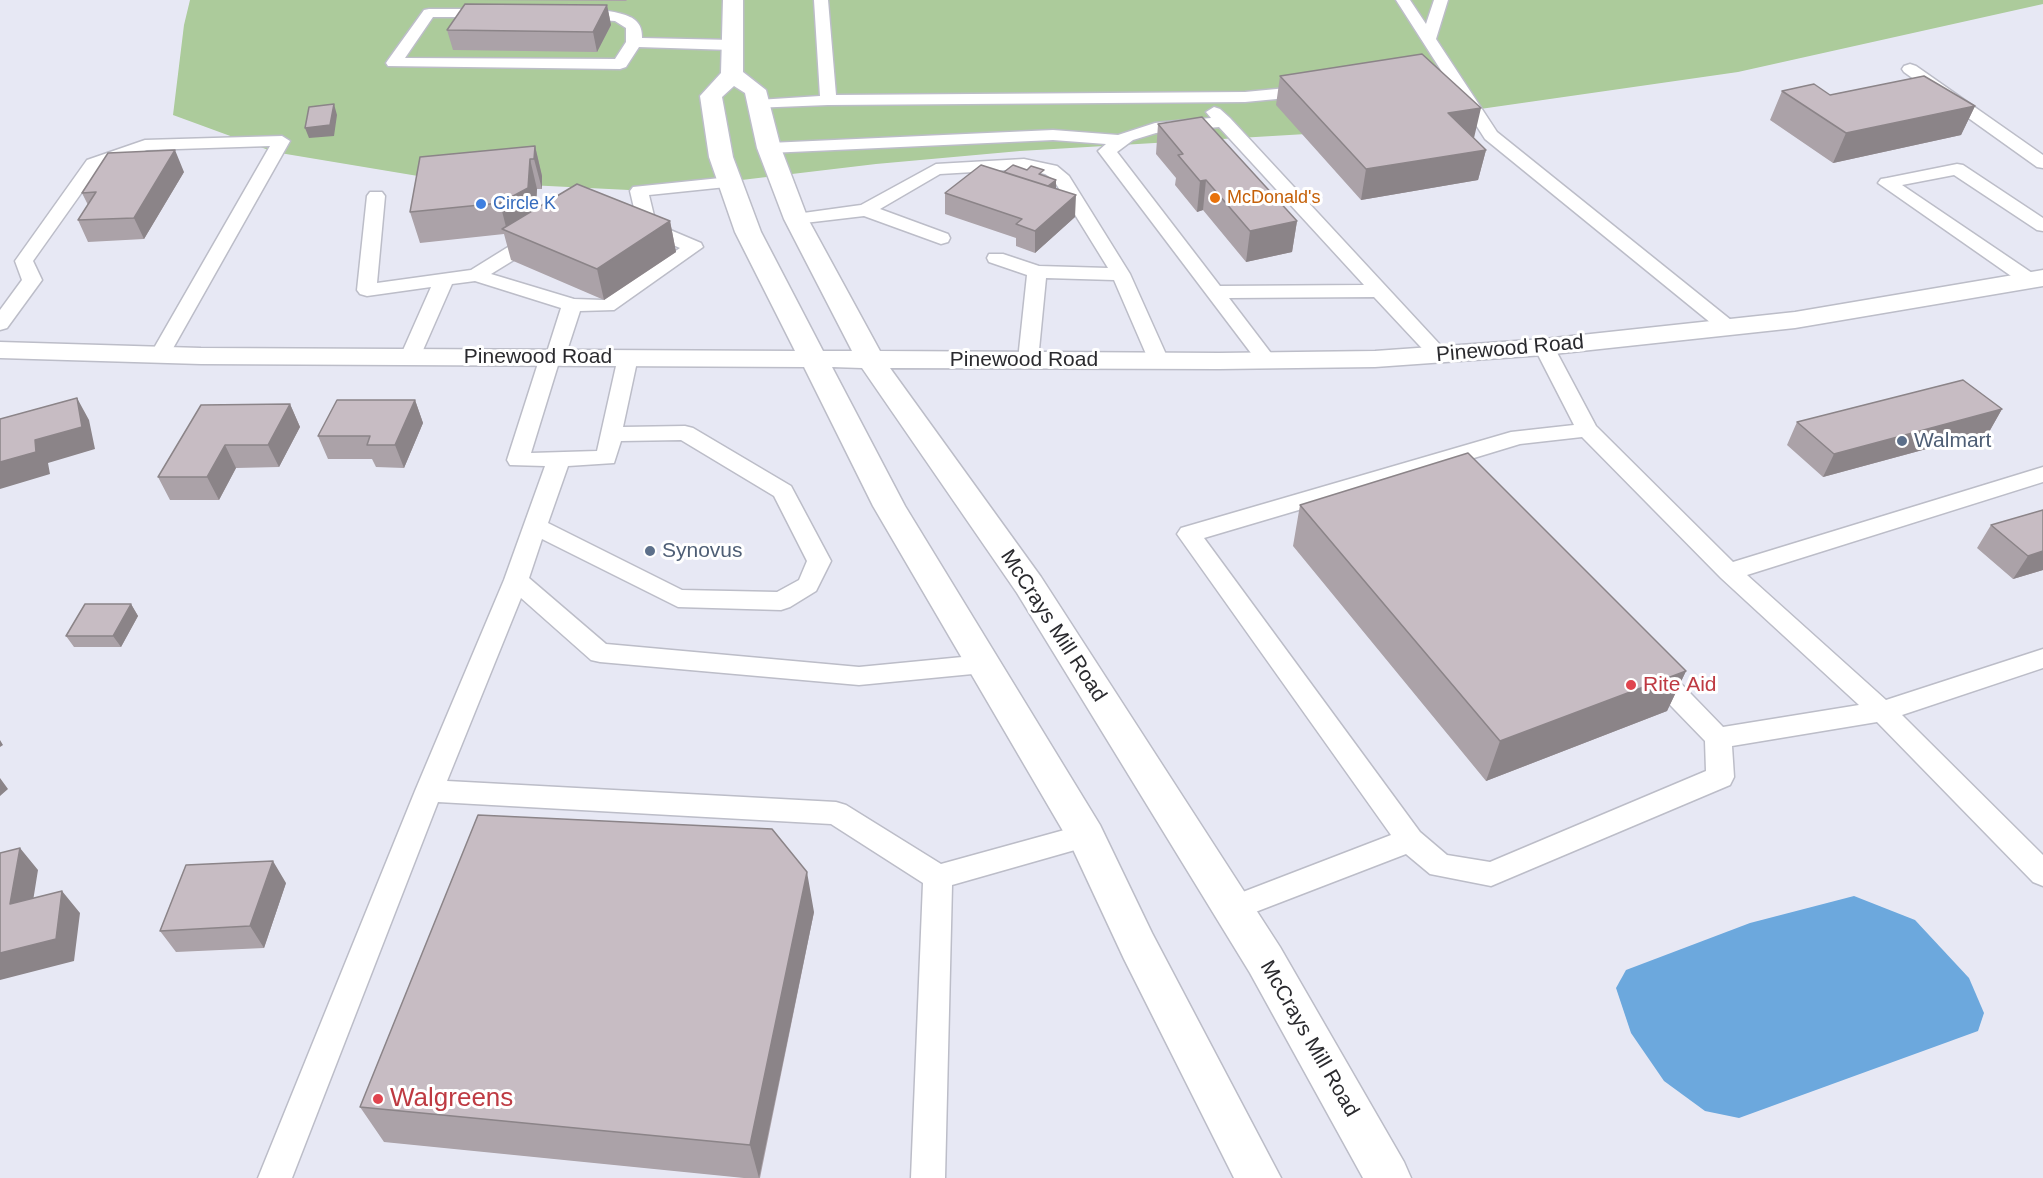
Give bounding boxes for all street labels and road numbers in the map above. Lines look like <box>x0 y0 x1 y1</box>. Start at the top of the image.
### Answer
street label: Pinewood Road <box>1435 330 1585 368</box>
street label: Pinewood Road <box>464 344 612 370</box>
street label: Pinewood Road <box>950 347 1098 373</box>
street label: McCrays Mill Road <box>994 545 1112 707</box>
street label: McCrays Mill Road <box>1254 956 1364 1122</box>

